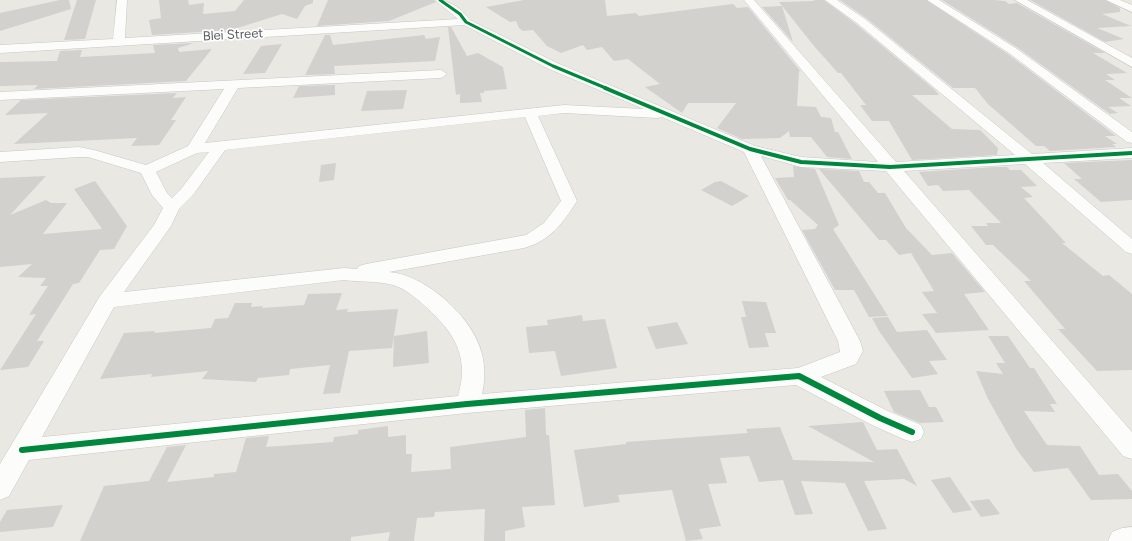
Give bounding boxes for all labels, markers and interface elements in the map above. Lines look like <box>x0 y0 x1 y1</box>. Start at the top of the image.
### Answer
street label: Blei Street <box>202 26 264 44</box>

